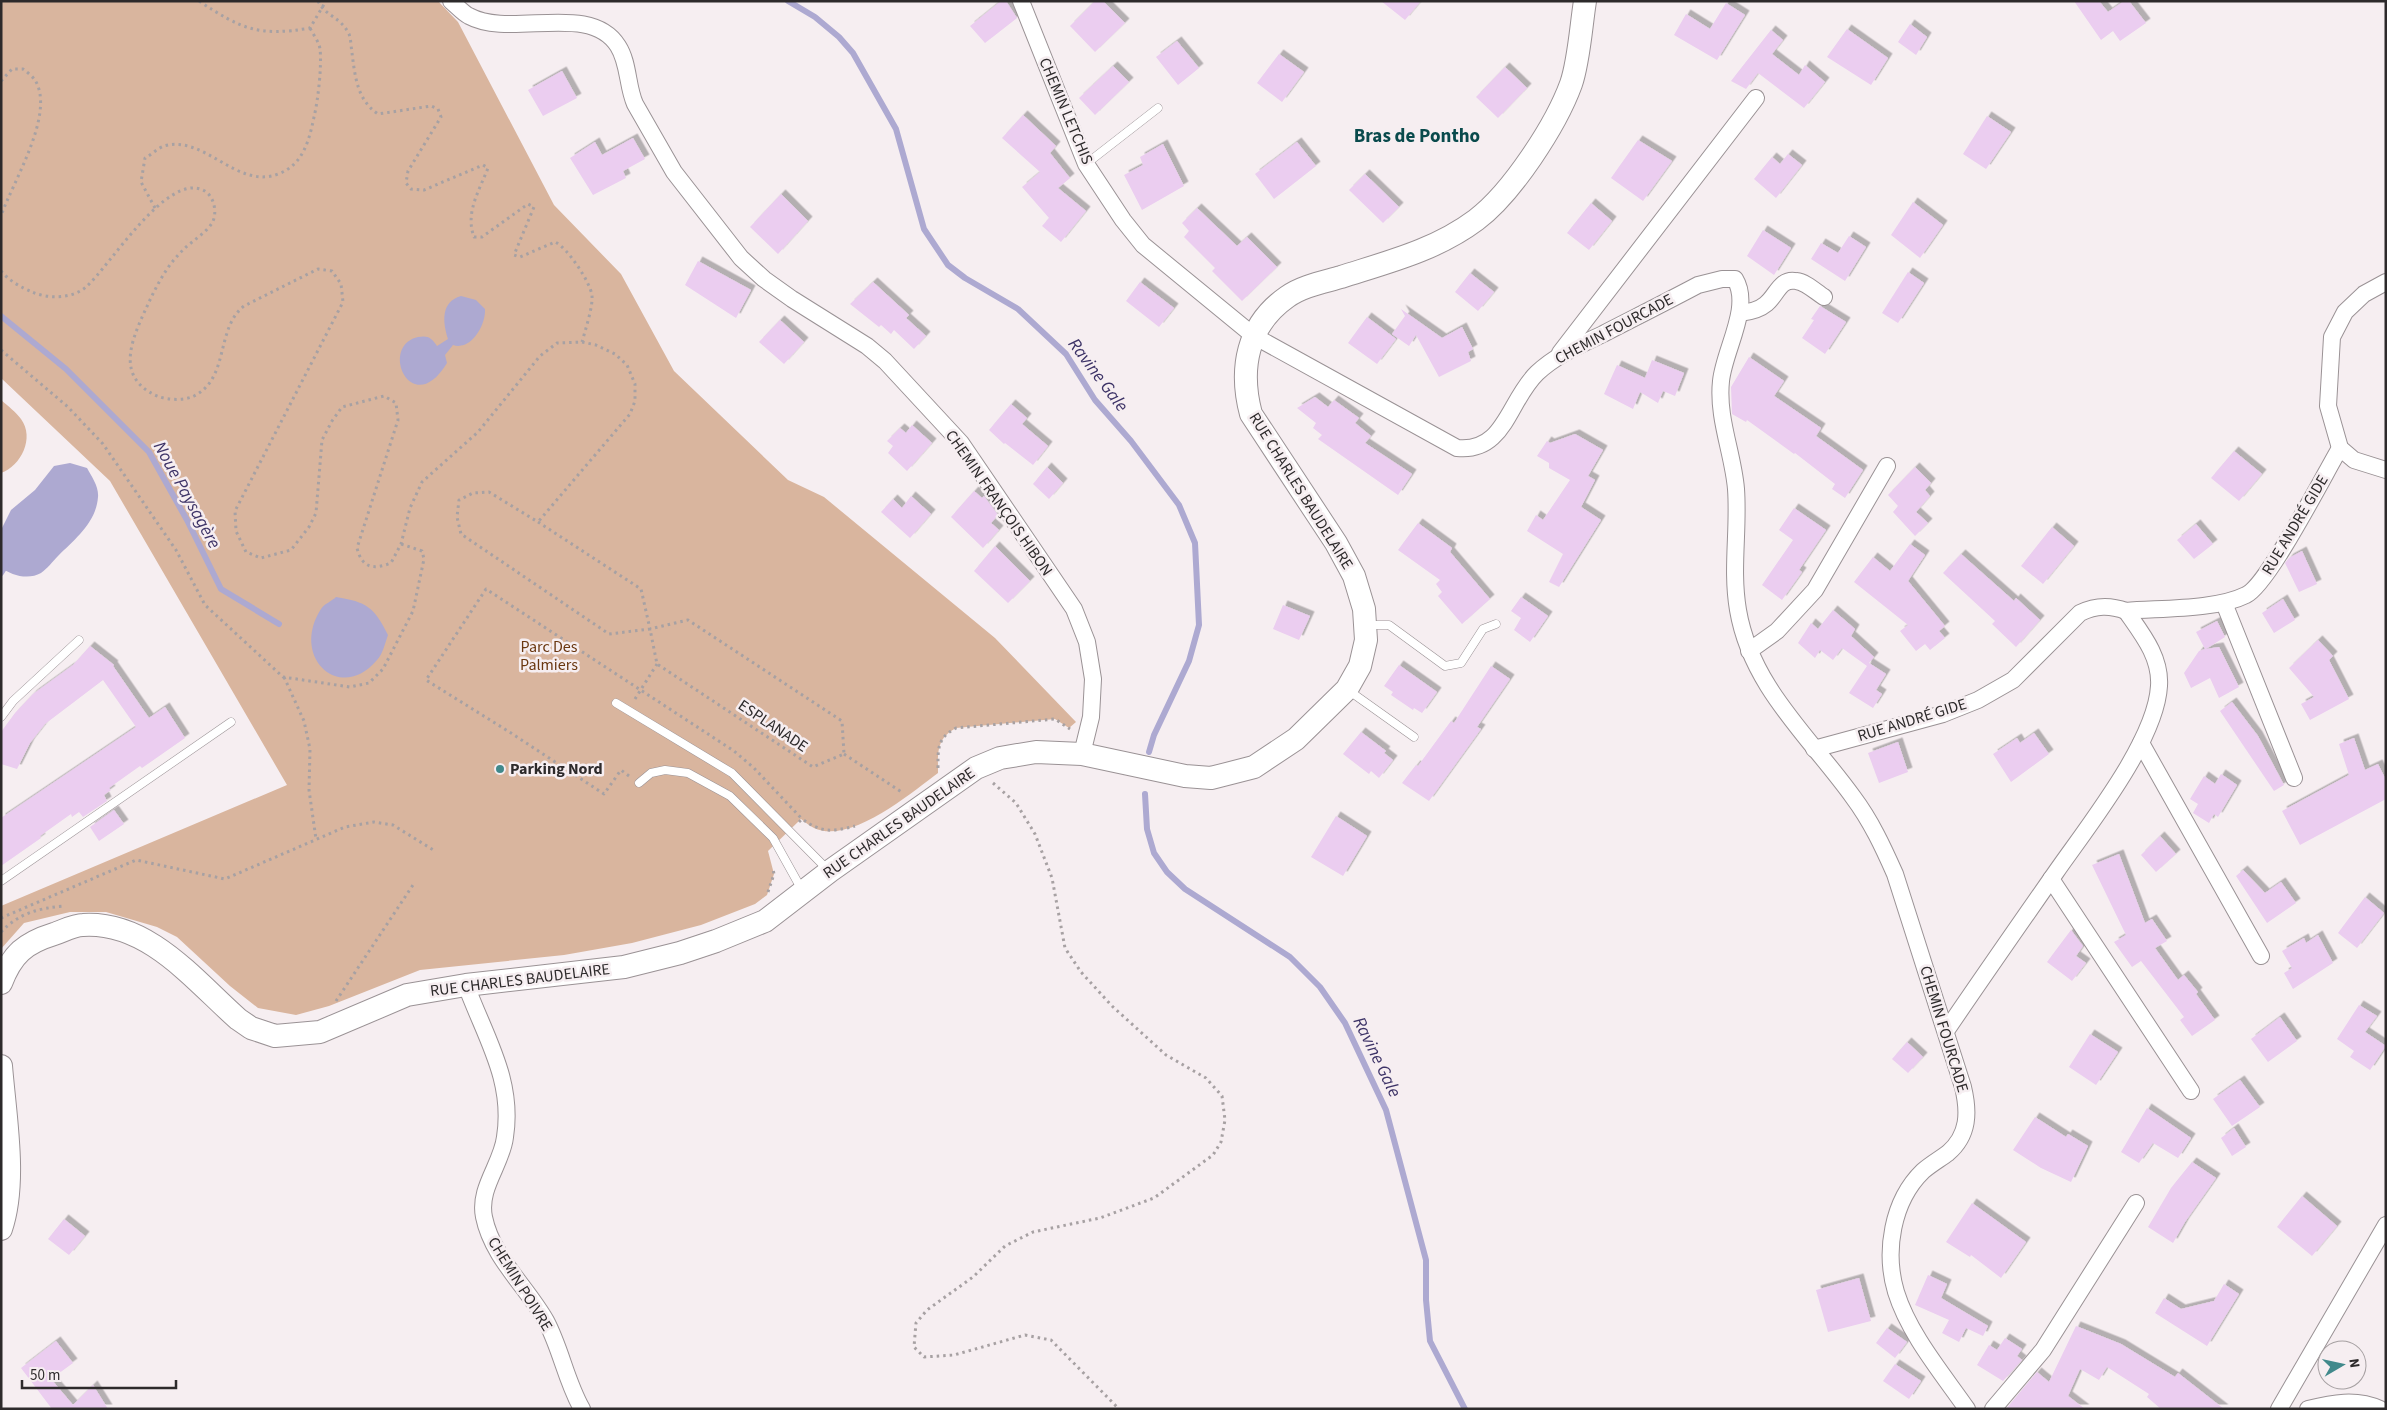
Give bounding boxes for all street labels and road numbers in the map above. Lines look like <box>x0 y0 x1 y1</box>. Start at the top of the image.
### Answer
street label: CHEMIN LETCHIS <box>1034 54 1098 168</box>
street label: CHEMIN FOURCADE <box>1551 288 1677 370</box>
street label: RUE CHARLES BAUDELAIRE <box>1244 408 1358 574</box>
street label: CHEMIN FRANÇOIS HIBON <box>940 426 1058 580</box>
street label: RUE ANDRÉ GIDE <box>2256 471 2334 579</box>
street label: RUE ANDRÉ GIDE <box>1855 693 1969 747</box>
street label: ESPLANADE <box>734 695 812 757</box>
street label: RUE CHARLES BAUDELAIRE <box>819 762 979 884</box>
street label: RUE CHARLES BAUDELAIRE <box>429 958 611 1002</box>
street label: CHEMIN FOURCADE <box>1914 963 1974 1095</box>
street label: CHEMIN POIVRE <box>482 1233 558 1335</box>

